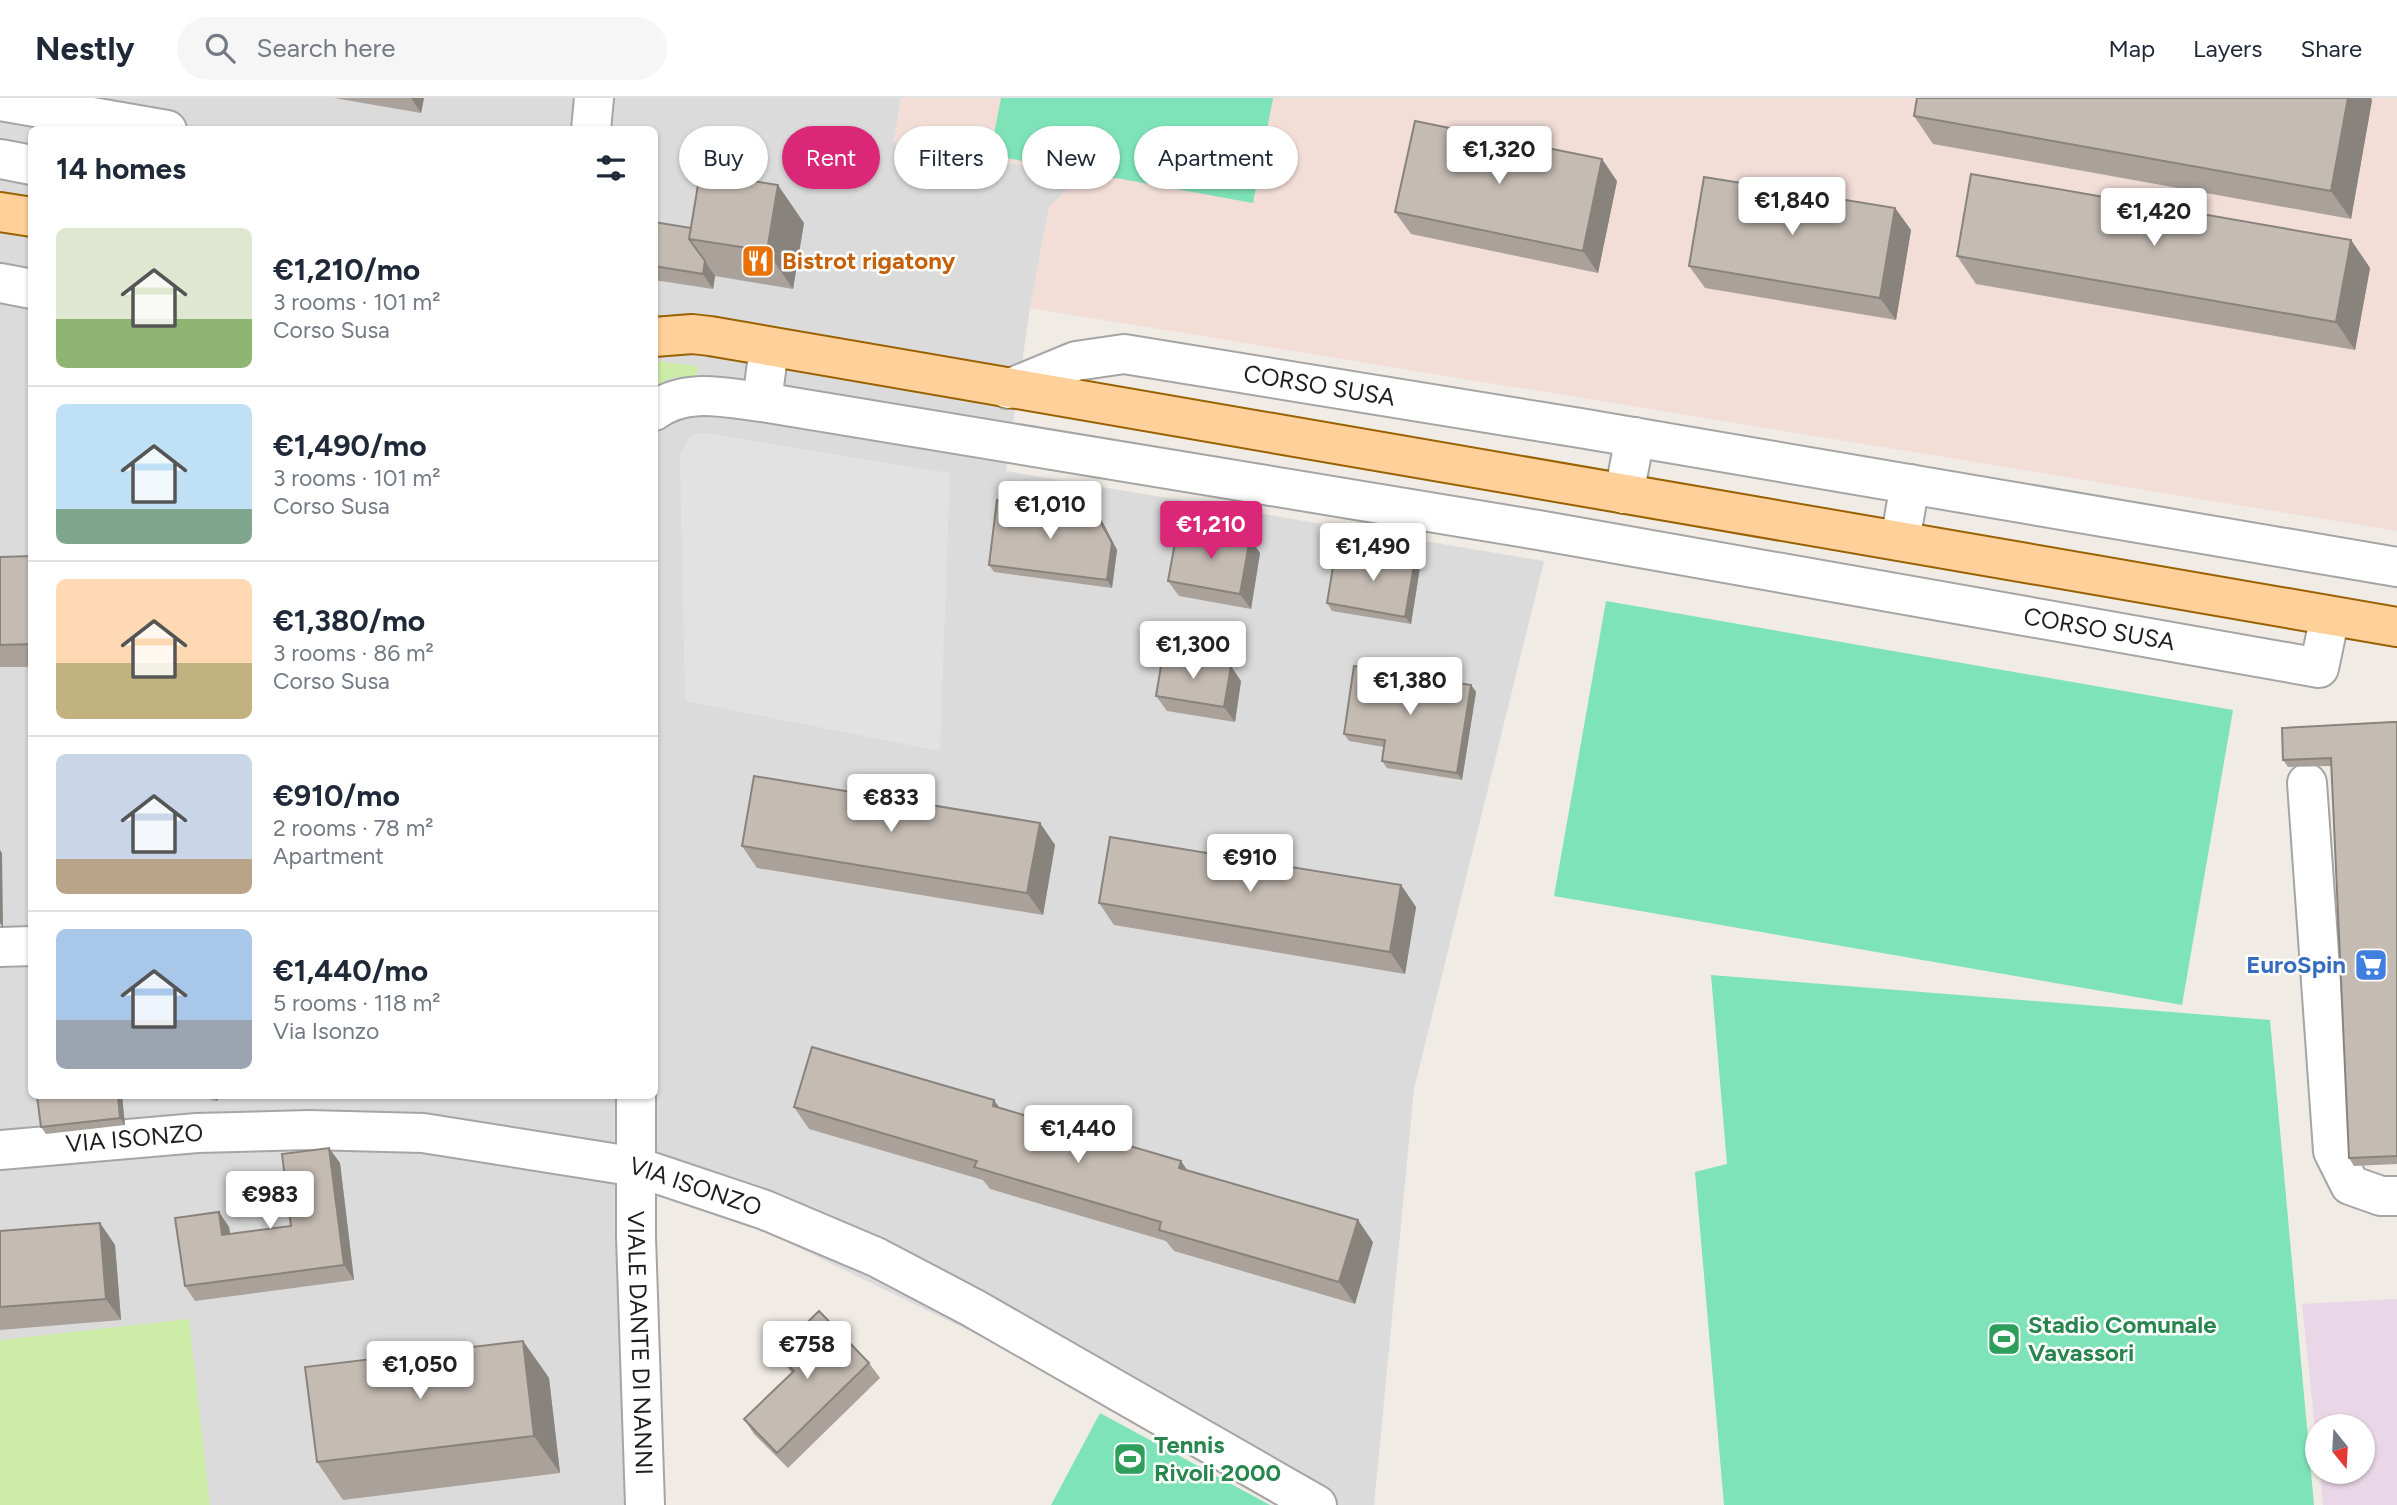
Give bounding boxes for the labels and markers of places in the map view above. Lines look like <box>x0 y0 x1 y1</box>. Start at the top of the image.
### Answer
pin: €1,320 <box>1442 126 1556 186</box>
pin: €1,840 <box>1735 178 1849 237</box>
pin: €1,420 <box>2097 188 2211 248</box>
restaurant icon: Bistrot rigatony <box>739 242 777 280</box>
place label: Bistrot rigatony <box>782 246 955 275</box>
pin: €1,010 <box>993 482 1107 541</box>
pin: €1,210 <box>1154 502 1268 561</box>
pin: €1,490 <box>1316 524 1430 583</box>
pin: €1,300 <box>1136 622 1250 681</box>
pin: €1,380 <box>1353 658 1467 717</box>
pin: €833 <box>850 774 932 834</box>
pin: €910 <box>1209 834 1291 894</box>
supermarket icon: EuroSpin <box>2352 946 2390 984</box>
place label: EuroSpin <box>2246 950 2346 979</box>
pin: €1,440 <box>1021 1105 1135 1165</box>
pin: €983 <box>229 1172 311 1231</box>
place label: Stadio Comunale Vavassori <box>2028 1310 2217 1367</box>
sports icon: Stadio Comunale Vavassori <box>1985 1320 2023 1358</box>
pin: €758 <box>766 1322 848 1381</box>
pin: €1,050 <box>363 1342 477 1401</box>
place label: Tennis Rivoli 2000 <box>1154 1430 1281 1487</box>
sports icon: Tennis Rivoli 2000 <box>1111 1440 1149 1478</box>

